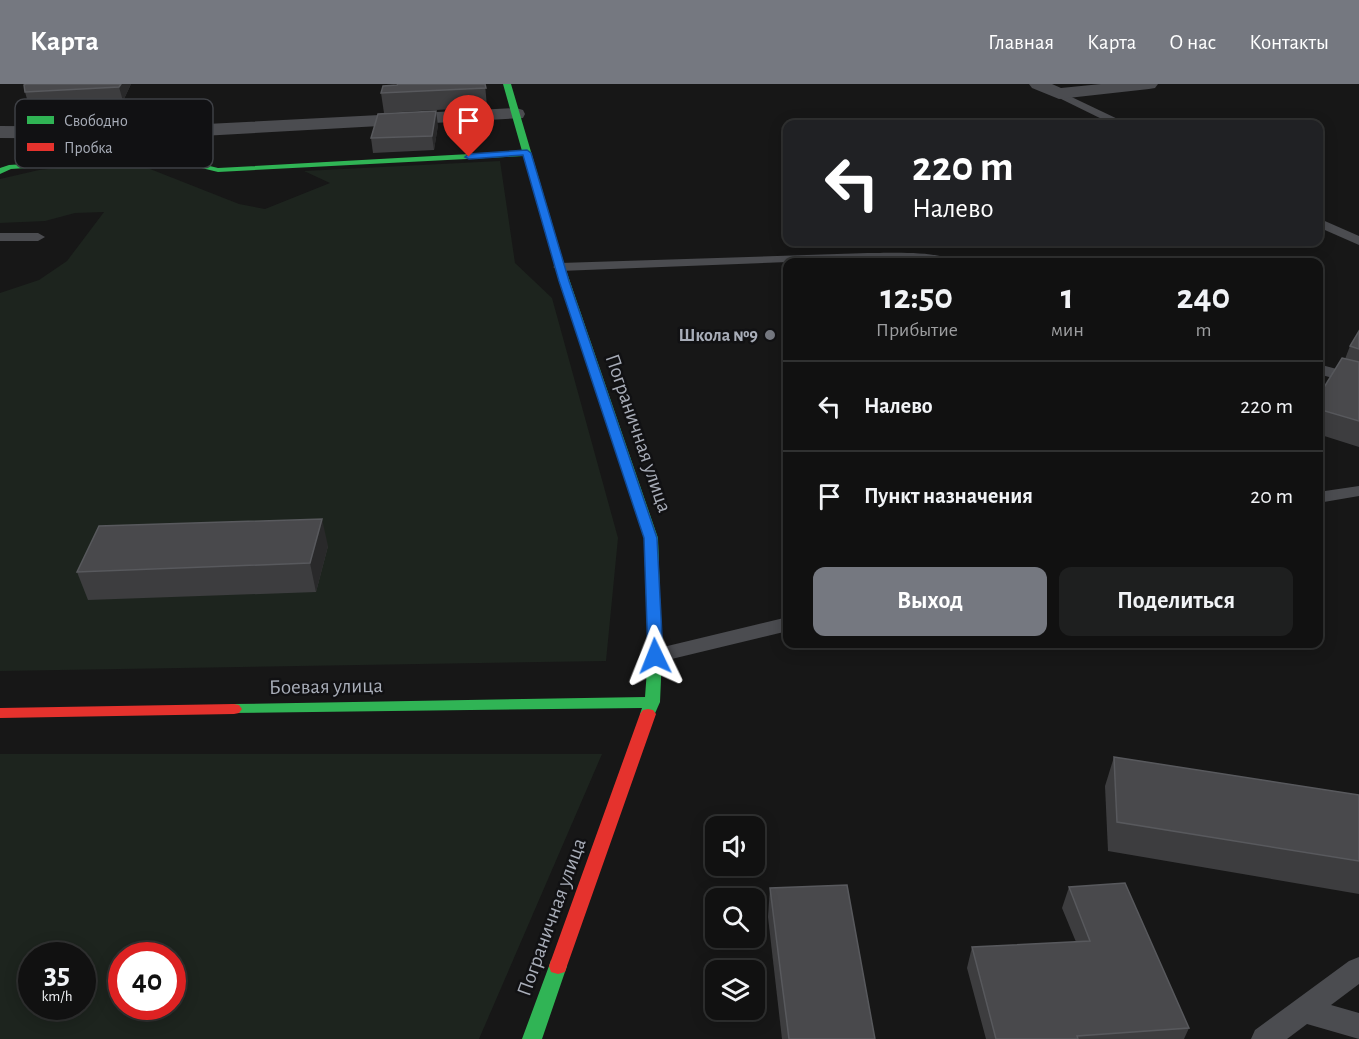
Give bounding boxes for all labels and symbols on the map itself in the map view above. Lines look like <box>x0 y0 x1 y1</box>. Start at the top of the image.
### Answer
pin <box>443 95 494 157</box>
legend <box>15 99 213 168</box>
text: Свободно <box>64 113 128 129</box>
text: Пробка <box>64 140 113 156</box>
place label: Школа №9 <box>679 327 758 345</box>
marker: Школа №9 <box>763 328 777 342</box>
street label: Пограничная улица <box>602 351 676 516</box>
position arrow <box>623 624 687 688</box>
street label: Боевая улица <box>269 675 384 698</box>
street label: Пограничная улица <box>513 835 590 999</box>
speed limit sign: 40 <box>108 942 186 1020</box>

